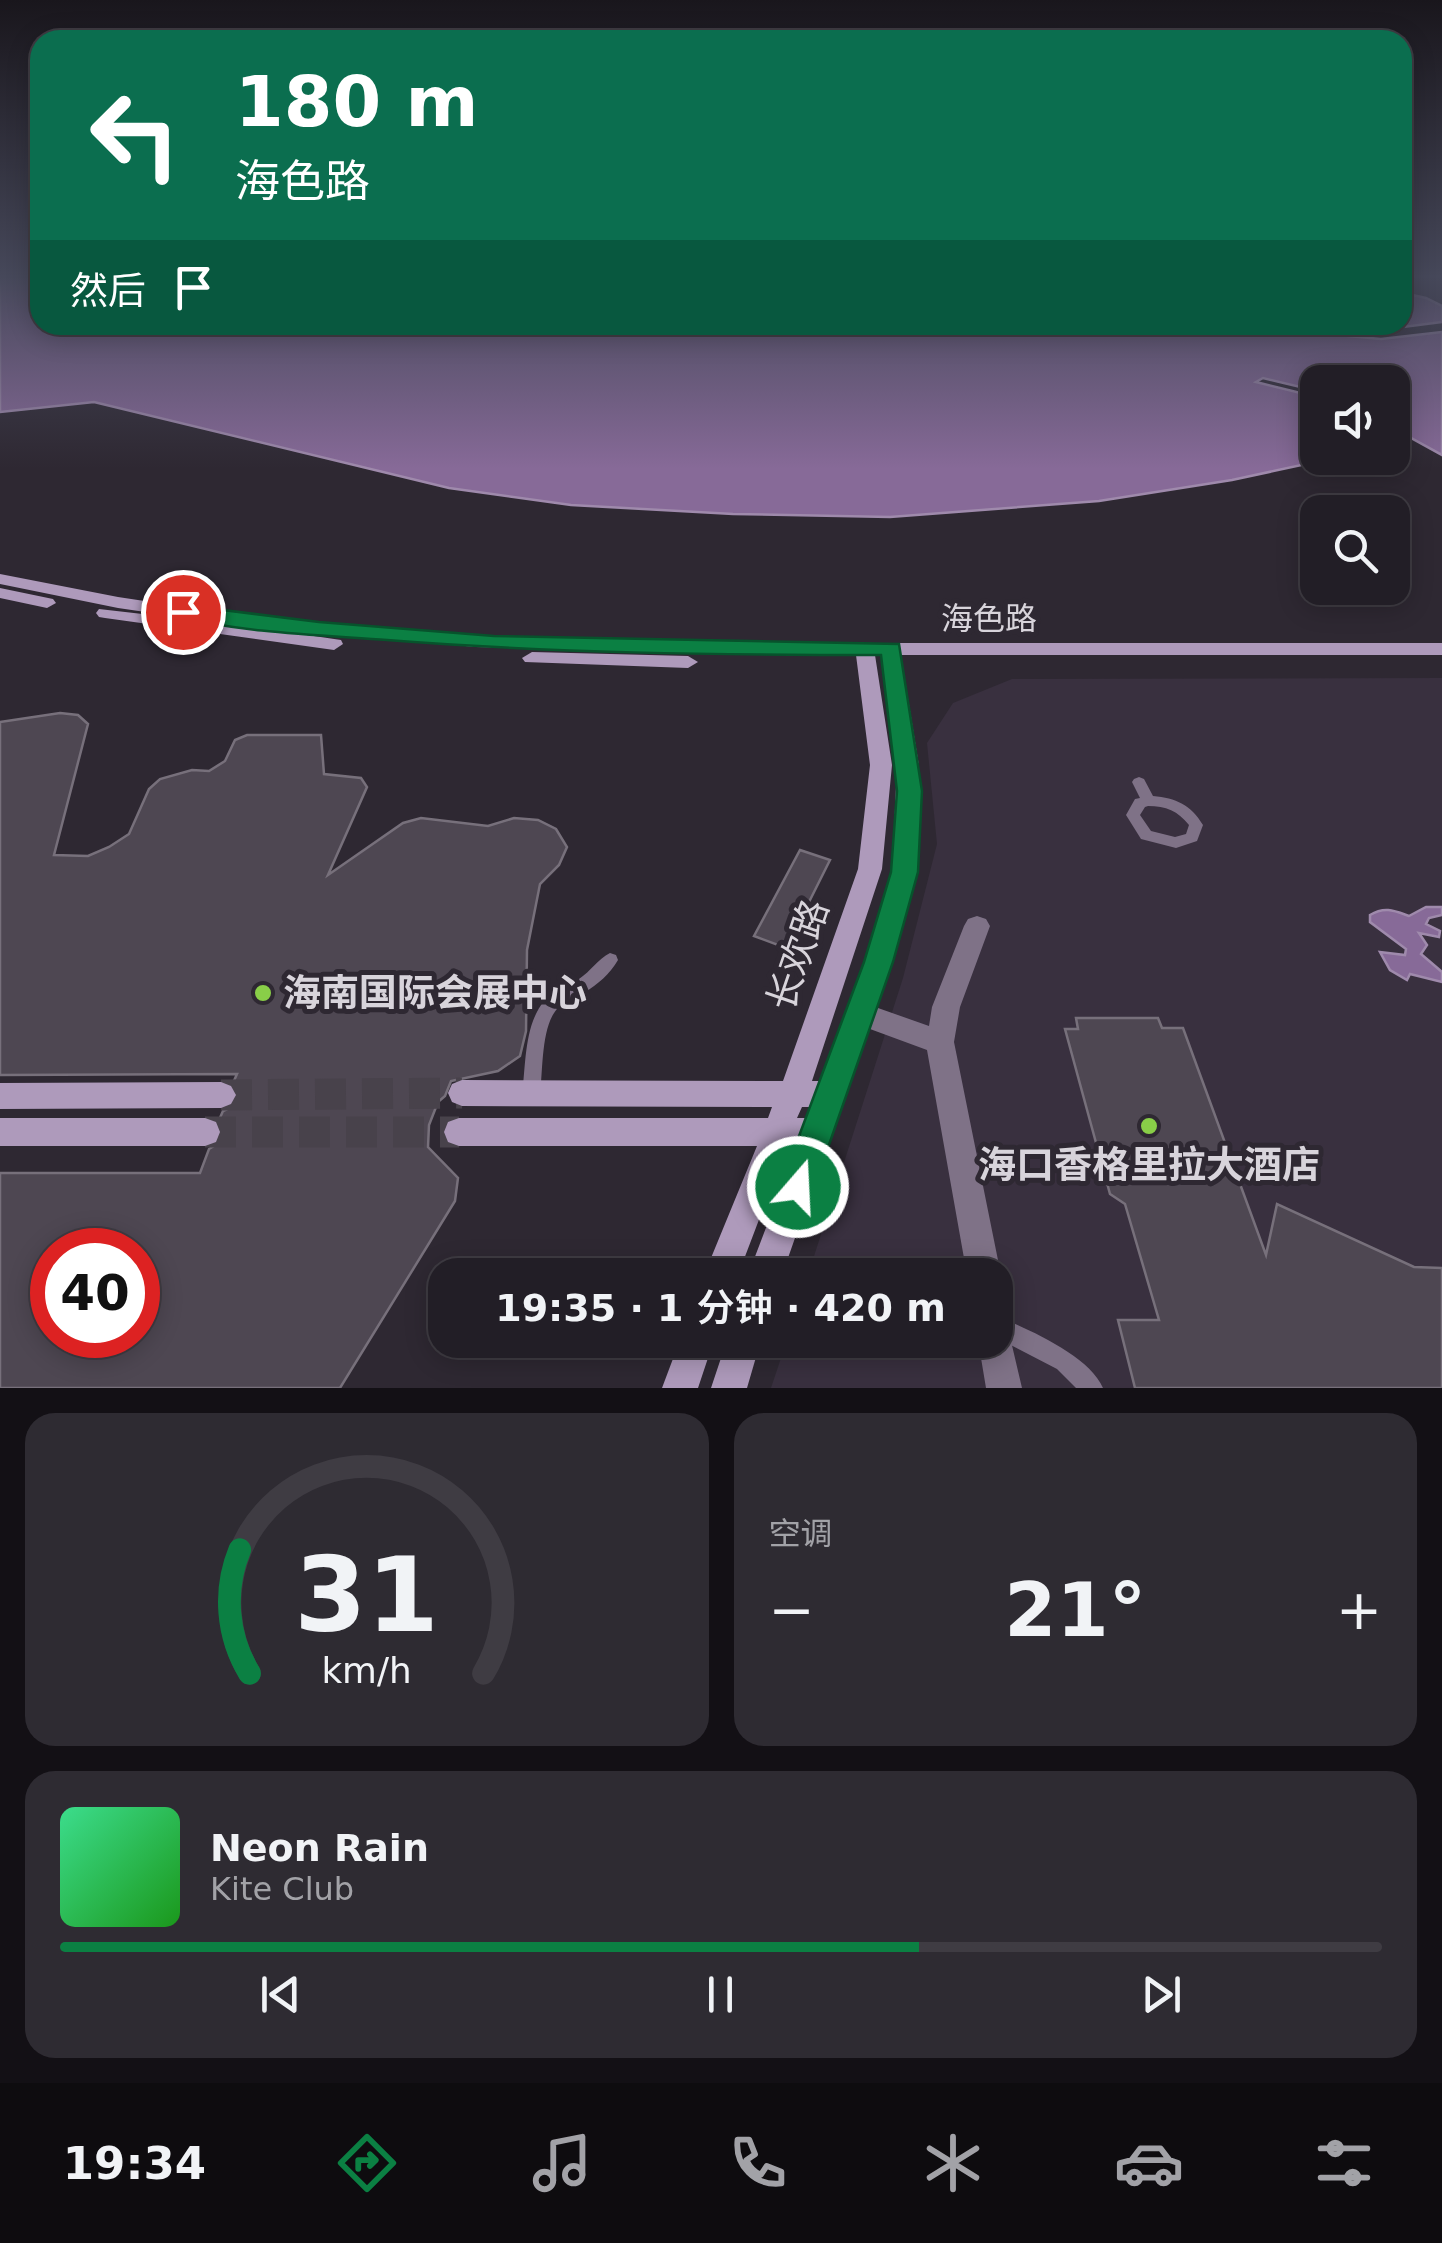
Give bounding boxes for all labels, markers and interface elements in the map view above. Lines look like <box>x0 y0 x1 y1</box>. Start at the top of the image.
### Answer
text: 180 m <box>235 61 478 143</box>
icon: left <box>70 70 200 200</box>
text: 海色路 <box>235 155 370 208</box>
icon: arrive <box>166 260 221 315</box>
text: 然后 <box>70 269 146 313</box>
map controls <box>1300 365 1410 605</box>
button: sound <box>1300 365 1410 475</box>
button: search <box>1300 495 1410 605</box>
pin <box>141 570 226 655</box>
icon: arrive <box>156 585 211 640</box>
street label: 海色路 <box>941 600 1037 638</box>
street label: 长欢路 <box>759 894 837 1016</box>
place label: 海南国际会展中心 <box>283 971 587 1015</box>
marker: 海南国际会展中心 <box>252 982 274 1004</box>
marker: 海口香格里拉大酒店 <box>1138 1115 1160 1137</box>
position arrow <box>746 1135 850 1239</box>
place label: 海口香格里拉大酒店 <box>978 1143 1320 1187</box>
speed limit sign: 40 <box>30 1228 160 1358</box>
text: 19:35 · 1 分钟 · 420 m <box>495 1286 946 1330</box>
text: 空调 <box>769 1515 833 1553</box>
text: 31 <box>294 1534 439 1656</box>
text: 21° <box>1004 1566 1146 1654</box>
text: − <box>769 1578 815 1642</box>
text: + <box>1336 1578 1382 1642</box>
text: km/h <box>322 1650 412 1691</box>
text: Neon Rain <box>210 1826 429 1870</box>
text: Kite Club <box>210 1870 354 1908</box>
icon: previous <box>253 1967 308 2022</box>
icon: pause <box>693 1967 748 2022</box>
icon: next <box>1134 1967 1189 2022</box>
icon: directions <box>332 2128 402 2198</box>
icon: music <box>527 2128 597 2198</box>
icon: phone <box>723 2128 793 2198</box>
icon: climate <box>918 2128 988 2198</box>
icon: car <box>1114 2128 1184 2198</box>
icon: filters <box>1309 2128 1379 2198</box>
text: 19:34 <box>63 2137 206 2190</box>

